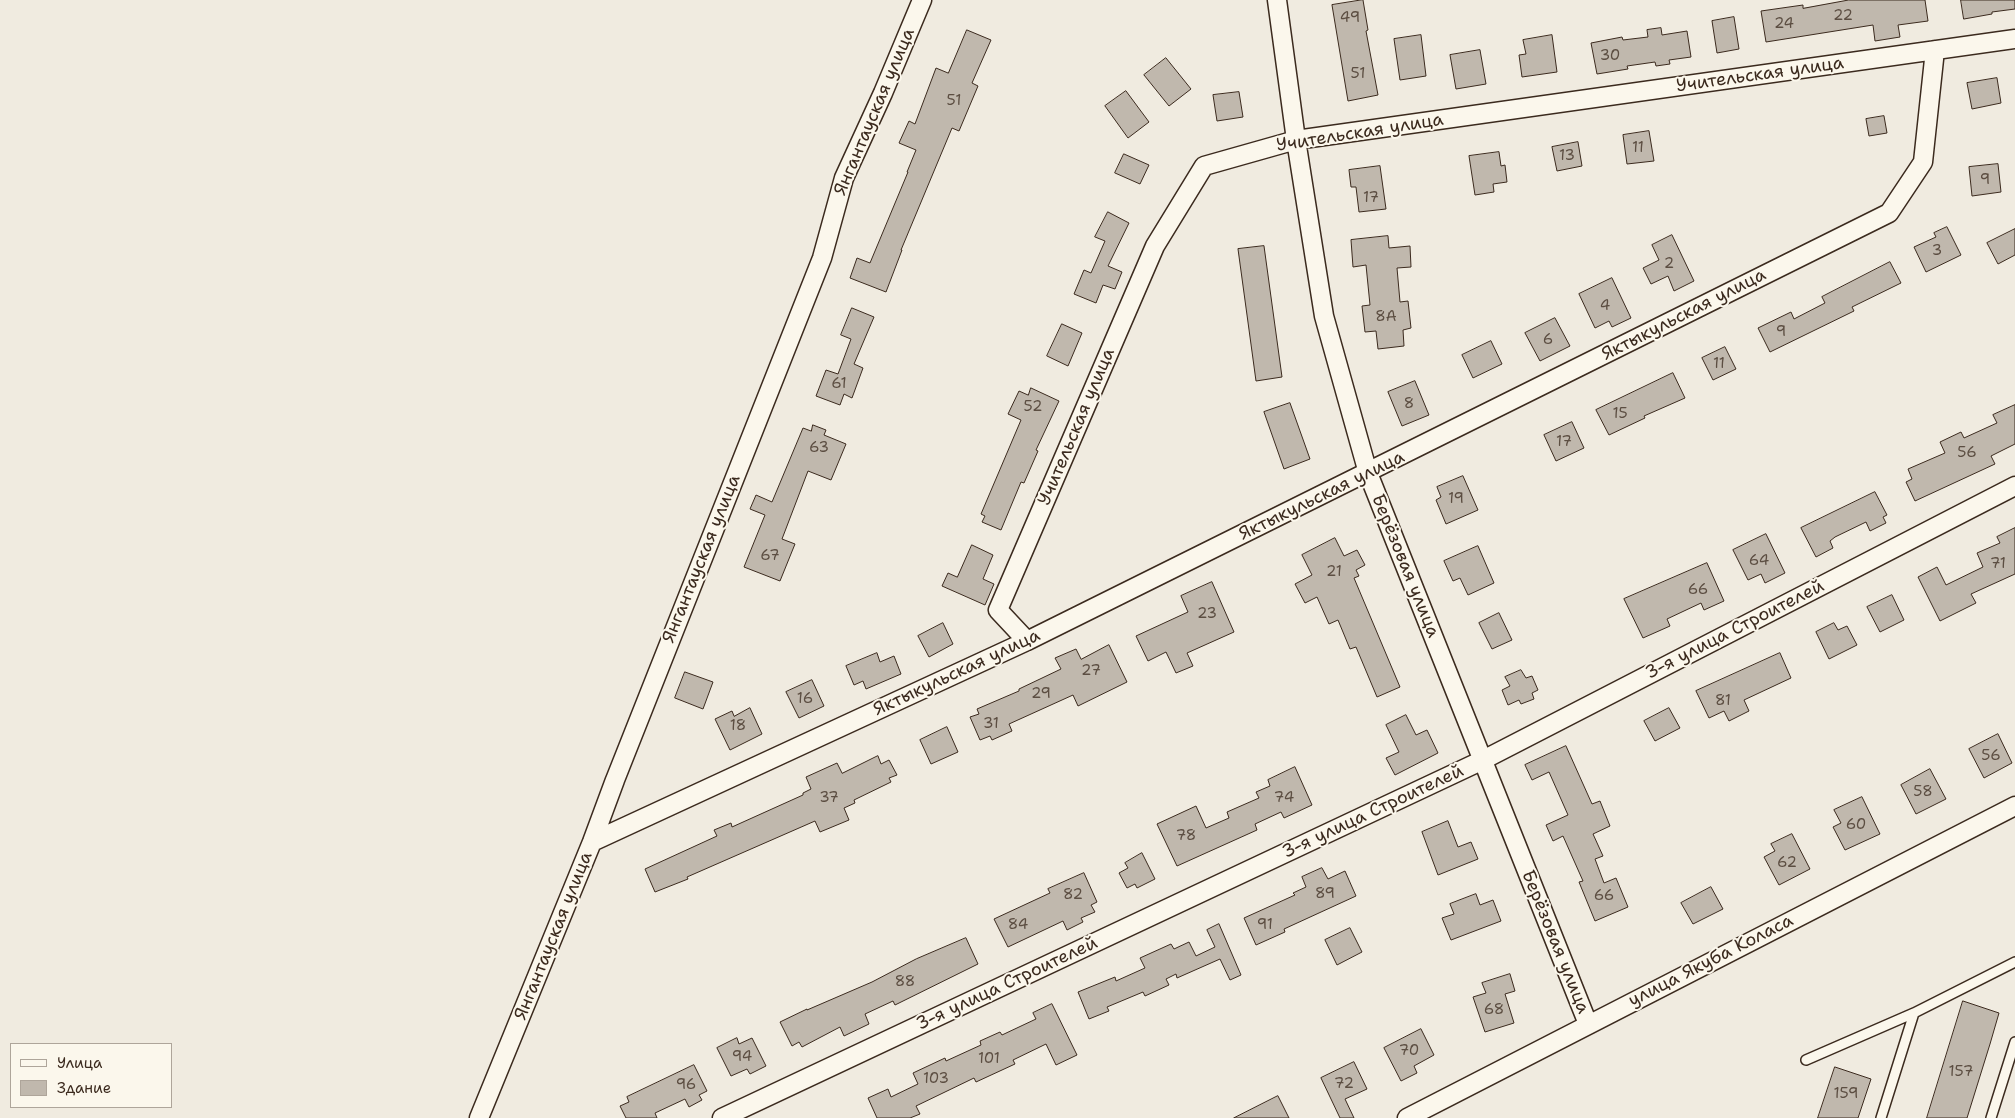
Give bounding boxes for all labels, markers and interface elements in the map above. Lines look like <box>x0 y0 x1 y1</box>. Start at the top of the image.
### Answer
house number: 22 <box>1833 7 1853 25</box>
house number: 49 <box>1340 9 1360 27</box>
house number: 24 <box>1774 15 1794 33</box>
street label: Янгантауская улица <box>830 25 920 199</box>
house number: 30 <box>1600 47 1620 65</box>
street label: Учительская улица <box>1675 53 1845 97</box>
house number: 51 <box>1351 65 1365 83</box>
house number: 51 <box>947 92 961 110</box>
street label: Учительская улица <box>1275 109 1445 157</box>
house number: 11 <box>1632 139 1644 157</box>
house number: 13 <box>1559 147 1575 165</box>
house number: 9 <box>1980 171 1990 189</box>
house number: 17 <box>1363 189 1379 207</box>
house number: 3 <box>1932 242 1942 260</box>
house number: 2 <box>1664 255 1674 273</box>
street label: Яктыкульская улица <box>1598 264 1770 366</box>
house number: 4 <box>1600 297 1610 315</box>
house number: 8А <box>1375 308 1397 326</box>
house number: 9 <box>1776 323 1786 341</box>
house number: 6 <box>1543 331 1553 349</box>
street label: Учительская улица <box>1034 345 1120 509</box>
house number: 11 <box>1713 355 1725 373</box>
house number: 61 <box>831 375 847 393</box>
house number: 8 <box>1404 395 1414 413</box>
house number: 52 <box>1024 398 1042 416</box>
house number: 15 <box>1612 405 1628 423</box>
house number: 17 <box>1556 433 1572 451</box>
house number: 63 <box>809 439 829 457</box>
house number: 56 <box>1957 444 1977 462</box>
street label: Яктыкульская улица <box>1236 447 1408 545</box>
street label: Янгантауская улица <box>658 472 746 646</box>
house number: 19 <box>1448 490 1464 508</box>
street label: Берёзовая улица <box>1366 491 1444 641</box>
house number: 67 <box>760 547 780 565</box>
house number: 64 <box>1749 552 1769 570</box>
house number: 71 <box>1990 555 2006 573</box>
house number: 21 <box>1326 563 1342 581</box>
street label: 3-я улица Строителей <box>1642 576 1828 684</box>
house number: 66 <box>1688 581 1708 599</box>
house number: 23 <box>1197 605 1217 623</box>
street label: Яктыкульская улица <box>870 625 1044 721</box>
house number: 27 <box>1081 662 1101 680</box>
house number: 29 <box>1031 685 1051 703</box>
house number: 16 <box>797 690 813 708</box>
house number: 81 <box>1715 692 1731 710</box>
house number: 31 <box>983 715 999 733</box>
house number: 18 <box>730 717 746 735</box>
house number: 56 <box>1981 747 2001 765</box>
street label: 3-я улица Строителей <box>1279 760 1467 864</box>
house number: 58 <box>1913 783 1933 801</box>
house number: 37 <box>819 789 839 807</box>
house number: 74 <box>1274 789 1294 807</box>
house number: 60 <box>1846 816 1866 834</box>
house number: 78 <box>1176 827 1196 845</box>
street label: Янгантауская улица <box>510 849 598 1023</box>
house number: 62 <box>1777 854 1797 872</box>
street label: Берёзовая улица <box>1516 867 1594 1017</box>
house number: 89 <box>1315 885 1335 903</box>
house number: 82 <box>1063 886 1083 904</box>
house number: 66 <box>1594 887 1614 905</box>
street label: улица Якуба Коласа <box>1625 910 1797 1012</box>
house number: 84 <box>1008 916 1028 934</box>
house number: 91 <box>1257 916 1273 934</box>
street label: 3-я улица Строителей <box>913 932 1101 1036</box>
house number: 88 <box>895 973 915 991</box>
house number: 68 <box>1484 1001 1504 1019</box>
house number: 70 <box>1399 1042 1419 1060</box>
legend <box>10 1043 172 1108</box>
house number: 94 <box>732 1048 752 1066</box>
house number: 101 <box>978 1050 1000 1068</box>
text: Улица <box>57 1053 102 1073</box>
house number: 157 <box>1949 1063 1973 1081</box>
house number: 103 <box>923 1070 949 1088</box>
house number: 72 <box>1334 1075 1354 1093</box>
house number: 96 <box>676 1076 696 1094</box>
text: Здание <box>57 1078 111 1098</box>
house number: 159 <box>1834 1085 1858 1103</box>

